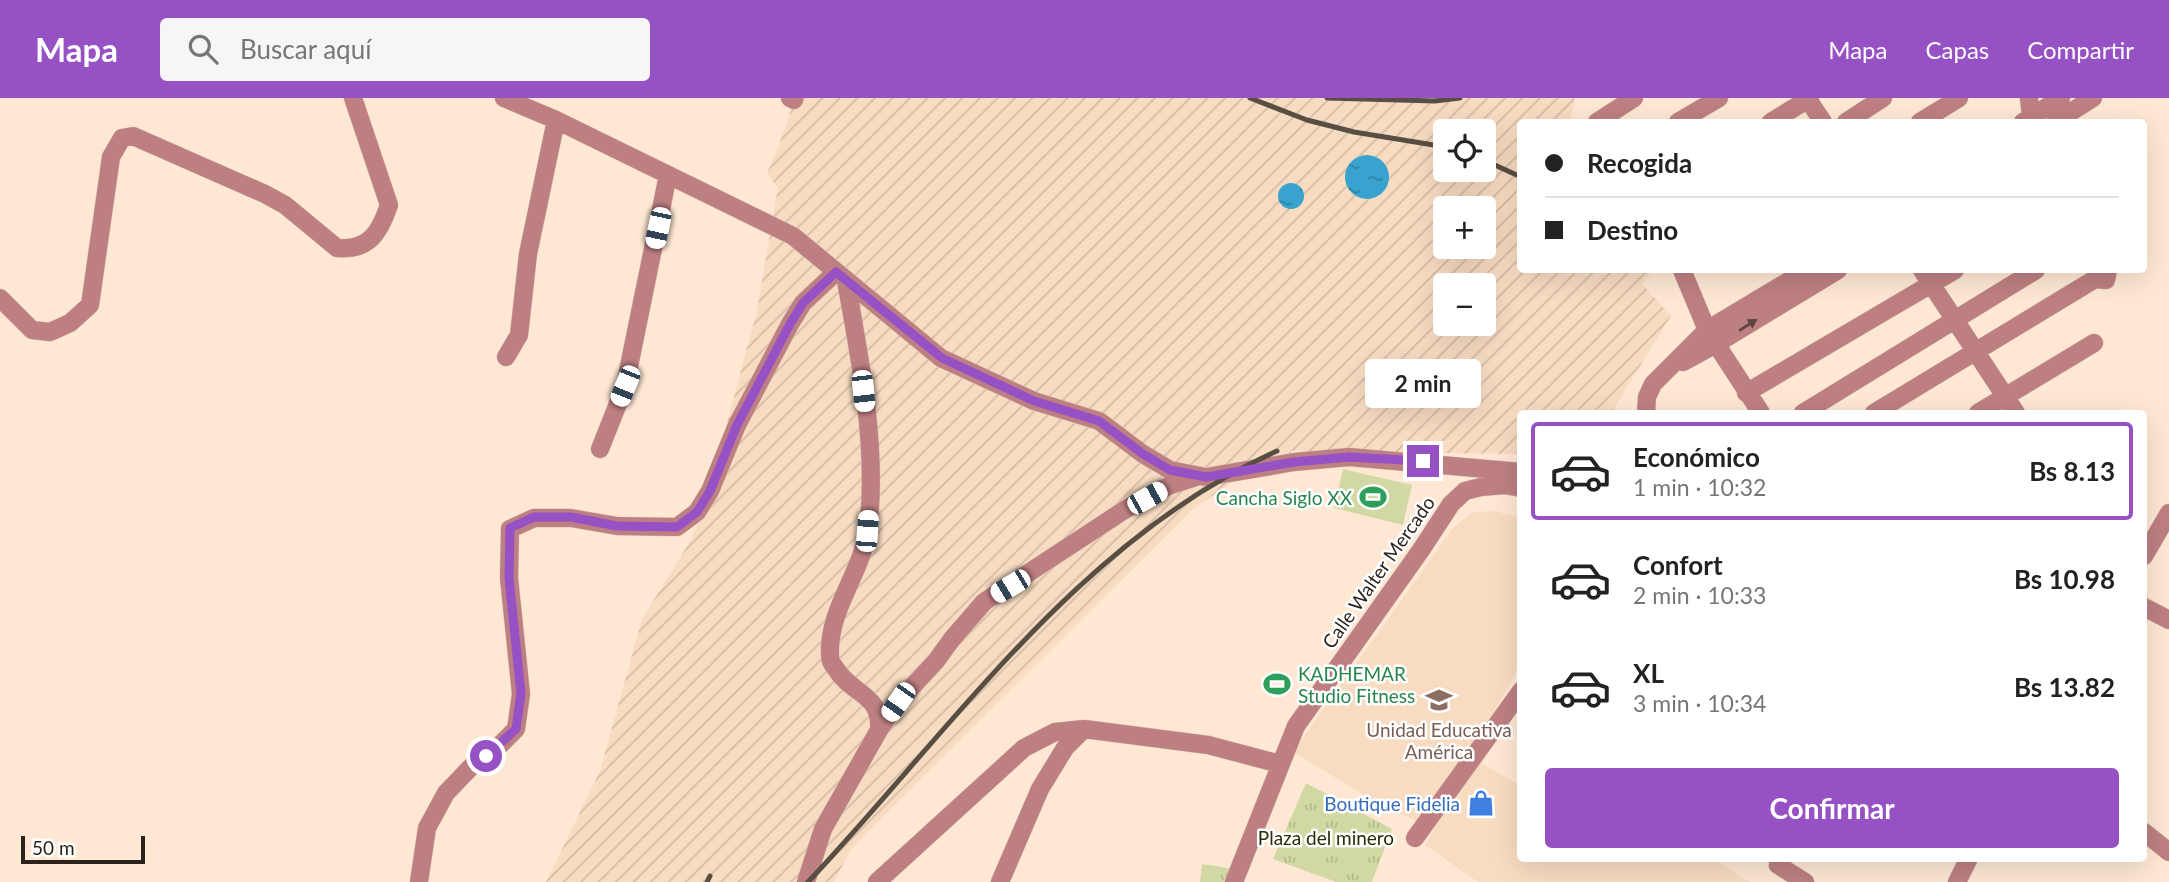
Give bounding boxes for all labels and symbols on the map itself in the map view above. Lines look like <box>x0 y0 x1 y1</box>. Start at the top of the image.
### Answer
car <box>644 205 673 251</box>
one-way arrow <box>1739 318 1758 331</box>
callout: 2 min <box>1365 360 1481 408</box>
car <box>608 363 643 409</box>
car <box>851 369 876 413</box>
route end <box>1407 445 1439 477</box>
car <box>1124 479 1171 517</box>
sports icon: Cancha Siglo XX <box>1358 482 1388 512</box>
place label: Cancha Siglo XX <box>1216 486 1353 509</box>
street label: Calle Walter Mercado <box>1317 492 1439 652</box>
car <box>856 509 879 553</box>
car <box>987 566 1034 606</box>
place label: KADHEMAR Studio Fitness <box>1298 662 1415 707</box>
sports icon: KADHEMAR Studio Fitness <box>1262 669 1292 699</box>
car <box>878 679 919 725</box>
school or university icon: Unidad Educativa América <box>1424 685 1454 715</box>
place label: Unidad Educativa América <box>1366 718 1512 763</box>
route start <box>470 740 502 772</box>
shop icon: Boutique Fidelia <box>1466 788 1496 818</box>
place label: Boutique Fidelia <box>1324 792 1460 815</box>
park label: Plaza del minero <box>1258 826 1394 849</box>
scale bar <box>21 833 145 865</box>

